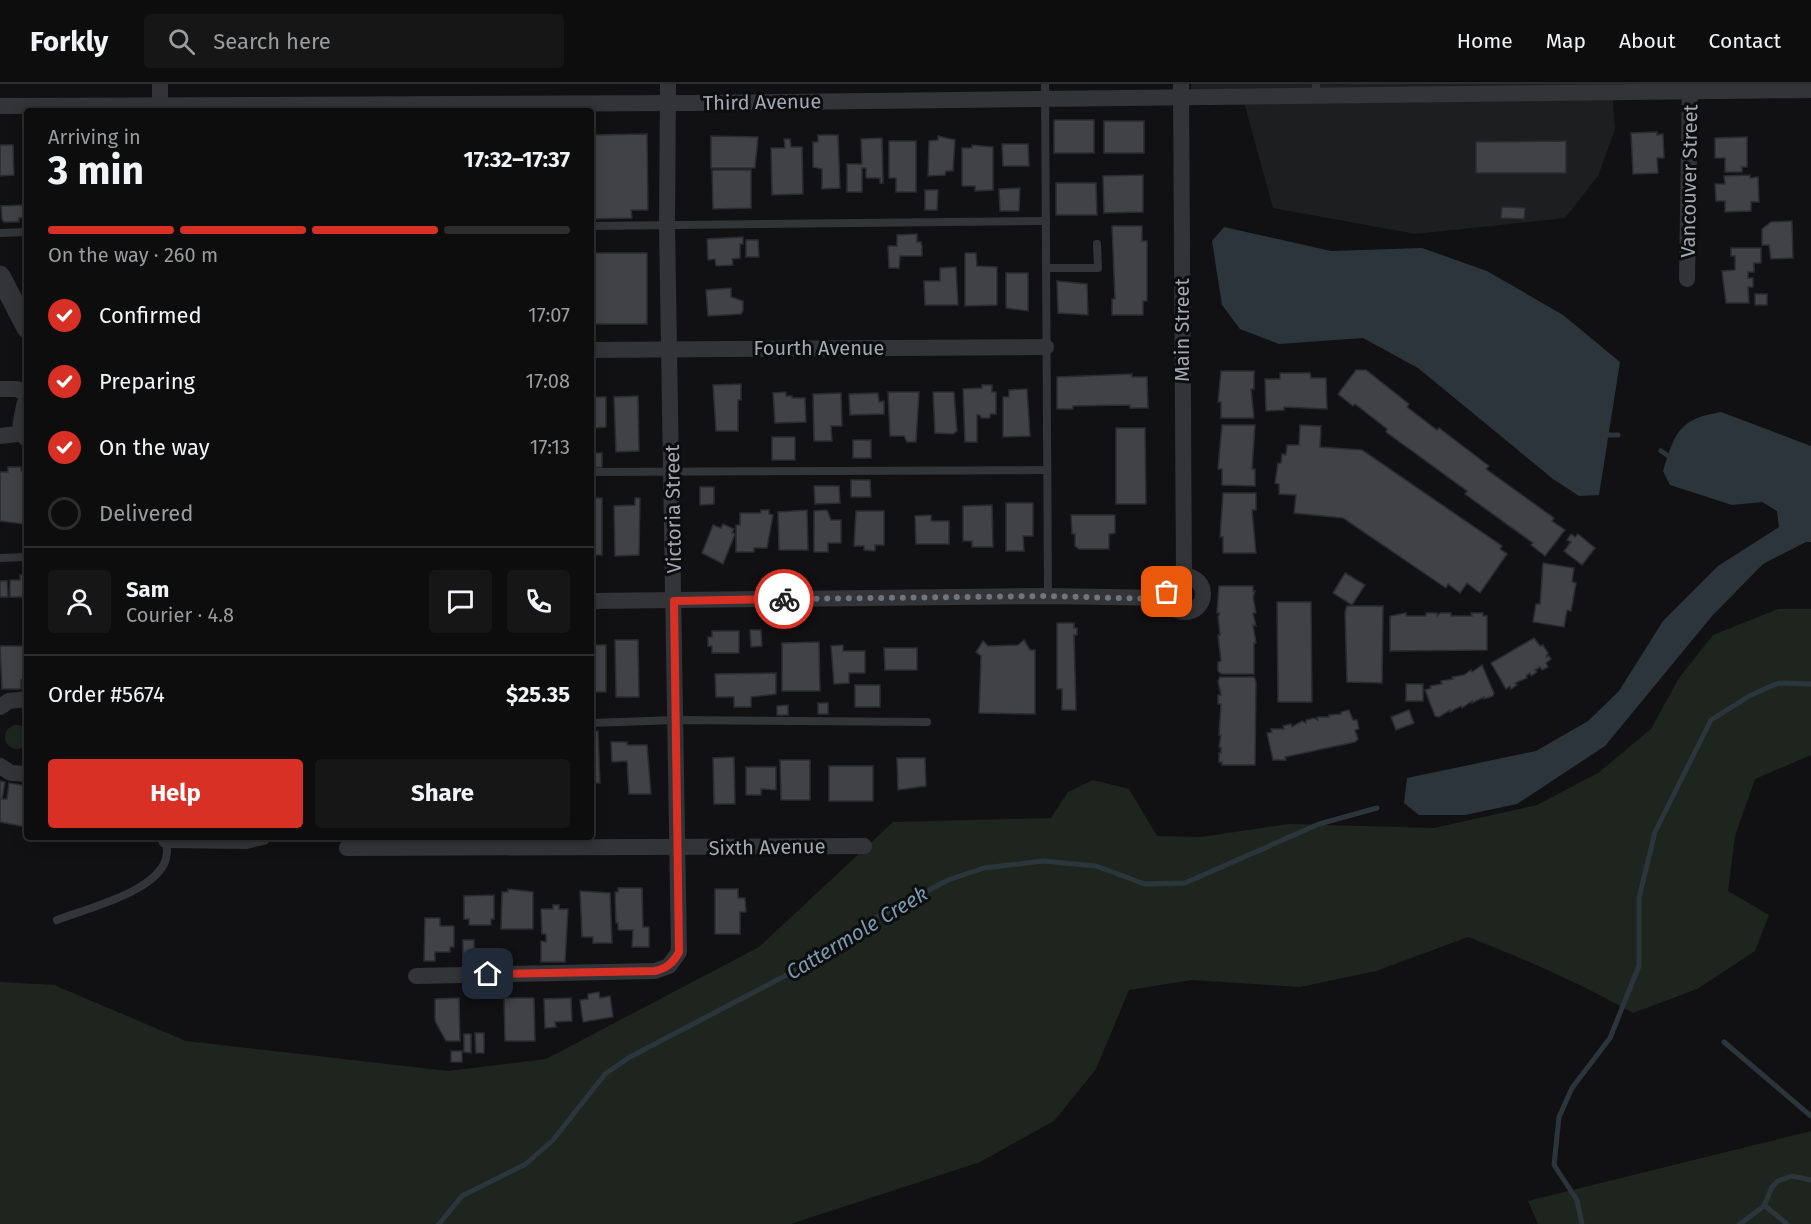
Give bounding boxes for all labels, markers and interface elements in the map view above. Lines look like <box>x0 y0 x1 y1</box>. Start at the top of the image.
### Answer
search box <box>144 14 564 68</box>
text: Forkly <box>30 25 108 58</box>
icon: search <box>165 25 198 58</box>
text: Search here <box>213 28 331 55</box>
text: Home <box>1457 28 1513 54</box>
text: Map <box>1546 28 1586 54</box>
text: About <box>1619 28 1676 54</box>
text: Contact <box>1709 28 1781 54</box>
street label: Third Avenue <box>703 89 821 115</box>
street label: Vancouver Street <box>1676 103 1702 258</box>
text: Arriving in <box>48 125 141 149</box>
text: 17:32–17:37 <box>464 146 570 173</box>
text: 3 min <box>48 148 144 194</box>
text: On the way · 260 m <box>48 243 218 267</box>
street label: Main Street <box>1170 278 1194 382</box>
icon: check <box>48 299 81 332</box>
text: Confirmed <box>99 302 202 329</box>
text: 17:07 <box>528 303 570 327</box>
street label: Fourth Avenue <box>754 336 884 360</box>
icon: check <box>48 365 81 398</box>
text: Preparing <box>99 368 195 395</box>
text: 17:08 <box>525 369 570 393</box>
icon: check <box>48 431 81 464</box>
text: On the way <box>99 434 210 461</box>
text: 17:13 <box>530 435 570 459</box>
street label: Victoria Street <box>660 444 686 574</box>
text: Delivered <box>99 500 194 527</box>
pin <box>1141 566 1192 617</box>
courier <box>754 569 814 629</box>
button: person <box>48 570 111 633</box>
button: chat <box>429 570 492 633</box>
button: phone <box>507 570 570 633</box>
icon: bag <box>1150 575 1183 608</box>
text: Sam <box>126 576 169 603</box>
icon: bike <box>768 583 801 616</box>
text: Courier · 4.8 <box>126 603 234 627</box>
text: Order #5674 <box>48 681 165 708</box>
text: $25.35 <box>506 681 570 708</box>
button: Help <box>48 759 303 828</box>
button: Share <box>315 759 570 828</box>
street label: Sixth Avenue <box>708 834 826 860</box>
water label: Cattermole Creek <box>782 881 932 985</box>
pin <box>462 948 513 999</box>
icon: home <box>471 957 504 990</box>

